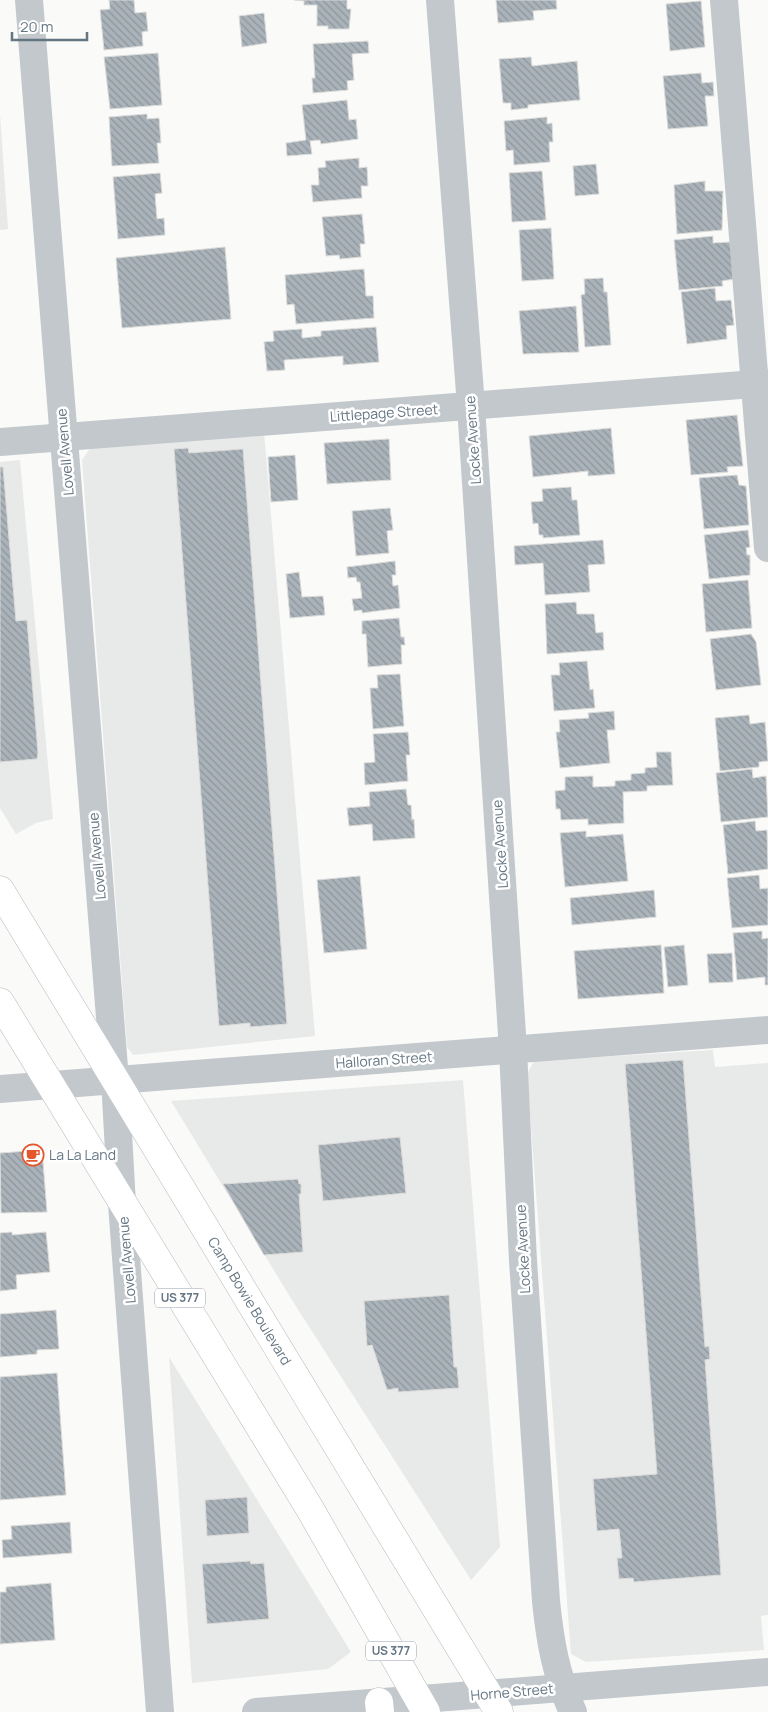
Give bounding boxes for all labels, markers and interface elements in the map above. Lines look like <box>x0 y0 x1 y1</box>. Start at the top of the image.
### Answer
scale bar <box>12 10 88 42</box>
text: 20 m <box>20 16 53 37</box>
street label: Locke Avenue <box>460 395 485 485</box>
street label: Littlepage Street <box>329 399 439 426</box>
street label: Lovell Avenue <box>51 408 78 496</box>
street label: Locke Avenue <box>487 799 512 889</box>
street label: Lovell Avenue <box>83 812 110 900</box>
street label: Halloran Street <box>335 1047 433 1072</box>
cafe icon: La La Land <box>21 1143 45 1167</box>
place label: La La Land <box>49 1145 116 1164</box>
street label: Locke Avenue <box>511 1204 534 1294</box>
street label: Lovell Avenue <box>113 1216 140 1304</box>
street label: Camp Bowie Boulevard <box>204 1233 296 1368</box>
road number: US 377 <box>155 1289 205 1308</box>
road number: US 377 <box>366 1642 416 1660</box>
street label: Horne Street <box>470 1678 555 1705</box>

